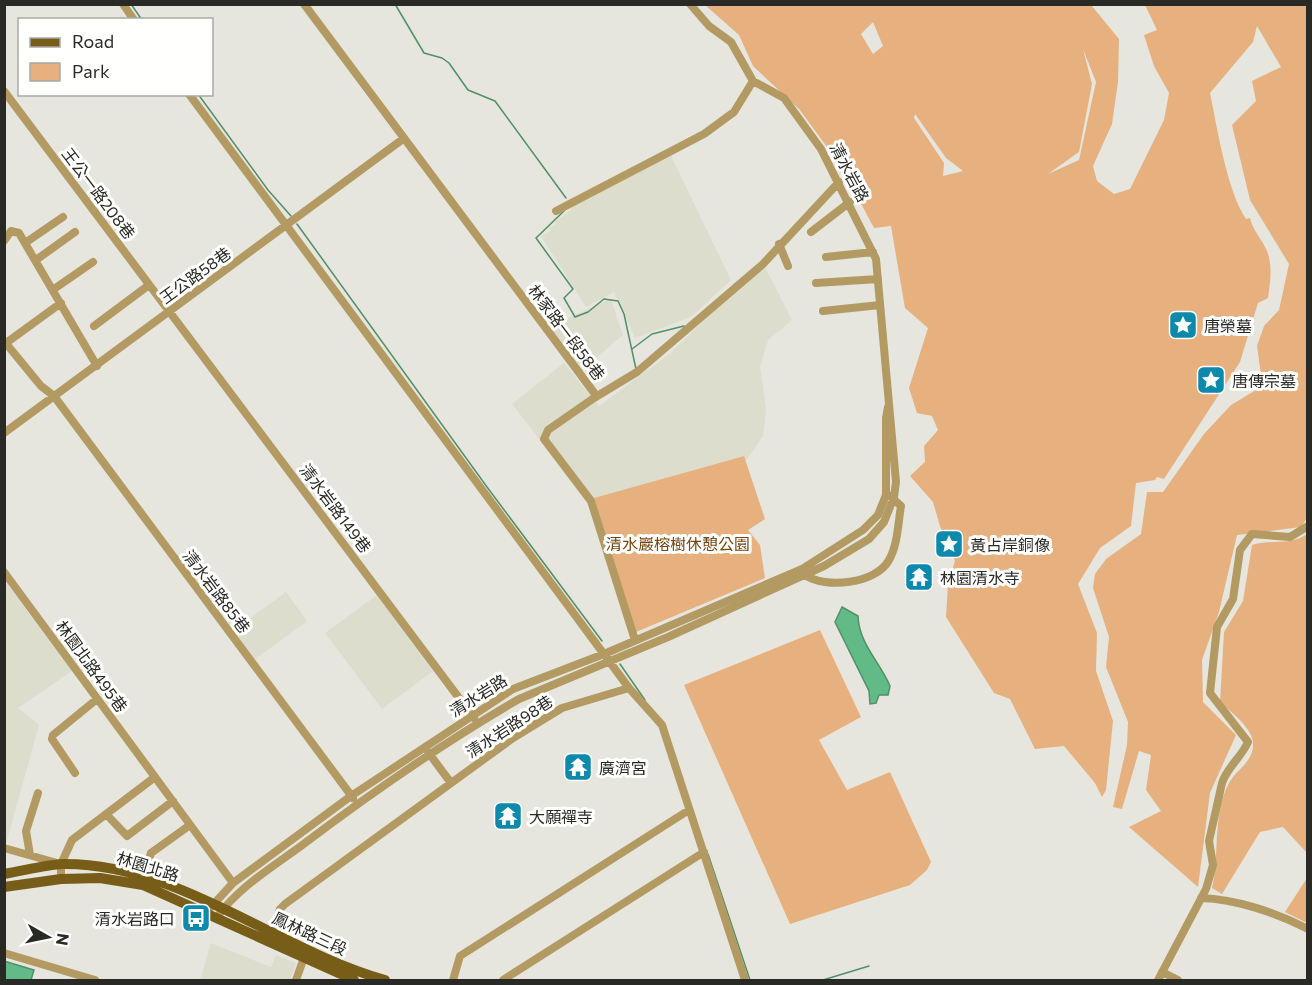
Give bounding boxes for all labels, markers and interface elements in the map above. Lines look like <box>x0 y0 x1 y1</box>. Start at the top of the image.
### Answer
legend <box>18 18 213 96</box>
text: Road <box>72 30 114 52</box>
text: Park <box>72 60 110 82</box>
street label: 清水岩路 <box>827 139 873 205</box>
street label: 王公一路208巷 <box>59 144 139 242</box>
street label: 王公路58巷 <box>156 243 234 307</box>
street label: 林家路一段58巷 <box>525 280 609 384</box>
place icon: 唐榮墓 <box>1167 309 1199 341</box>
place label: 唐榮墓 <box>1204 316 1252 335</box>
place icon: 唐傳宗墓 <box>1195 364 1227 396</box>
place label: 唐傳宗墓 <box>1232 371 1296 390</box>
street label: 清水岩路149巷 <box>296 460 376 556</box>
place icon: 黃占岸銅像 <box>933 528 965 560</box>
park label: 清水巖榕樹休憩公園 <box>606 534 750 553</box>
place label: 黃占岸銅像 <box>970 535 1050 554</box>
street label: 清水岩路85巷 <box>180 546 254 636</box>
temple icon: 林園清水寺 <box>903 561 935 593</box>
place label: 林園清水寺 <box>940 568 1020 587</box>
street label: 林園北路495巷 <box>52 617 132 715</box>
street label: 清水岩路 <box>446 670 510 720</box>
street label: 清水岩路98巷 <box>462 691 556 761</box>
temple icon: 廣濟宮 <box>562 751 594 783</box>
place label: 廣濟宮 <box>599 758 647 777</box>
temple icon: 大願禪寺 <box>492 800 524 832</box>
place label: 大願禪寺 <box>529 807 593 826</box>
street label: 林園北路 <box>115 848 181 884</box>
bus stop icon: 清水岩路口 <box>180 902 212 934</box>
north arrow <box>18 907 78 967</box>
street label: 鳳林路三段 <box>270 907 350 959</box>
place label: 清水岩路口 <box>95 909 175 928</box>
text: N <box>53 932 74 947</box>

